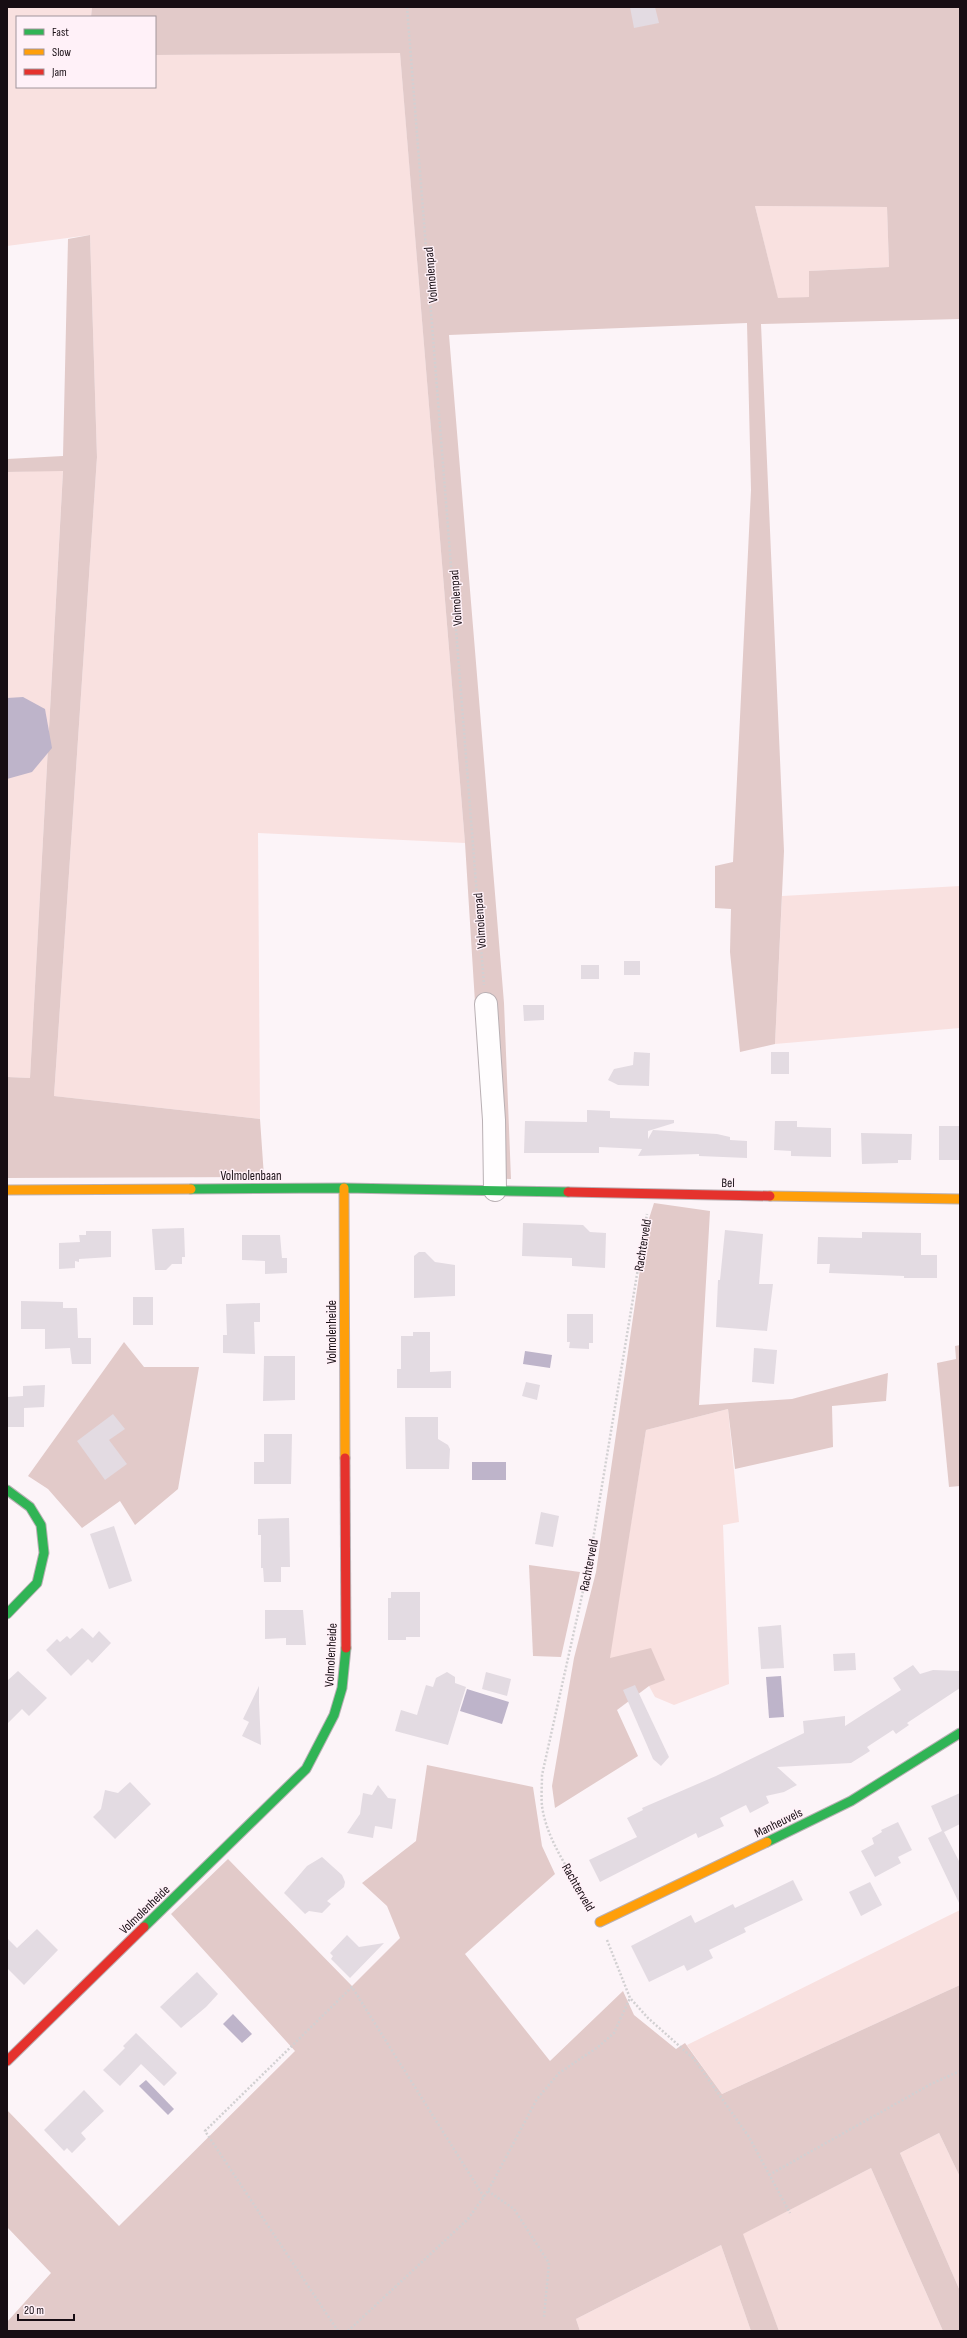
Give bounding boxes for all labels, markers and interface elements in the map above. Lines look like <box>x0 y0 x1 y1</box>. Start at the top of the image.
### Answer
legend <box>16 16 156 88</box>
text: Fast <box>52 25 69 40</box>
text: Slow <box>52 45 71 60</box>
text: Jam <box>51 65 67 80</box>
street label: Volmolenpad <box>421 246 441 304</box>
street label: Volmolenpad <box>446 569 466 626</box>
street label: Volmolenpad <box>470 892 490 949</box>
street label: Volmolenbaan <box>220 1168 282 1184</box>
street label: Bel <box>721 1175 735 1191</box>
street label: Rachterveld <box>631 1218 655 1272</box>
street label: Volmolenheide <box>324 1300 340 1364</box>
street label: Rachterveld <box>576 1538 602 1593</box>
street label: Volmolenheide <box>321 1623 341 1687</box>
street label: Manheuvels <box>752 1804 805 1841</box>
street label: Rachterveld <box>558 1861 598 1914</box>
street label: Volmolenheide <box>116 1882 173 1938</box>
scale bar <box>18 2296 74 2322</box>
text: 20 m <box>24 2303 44 2318</box>

